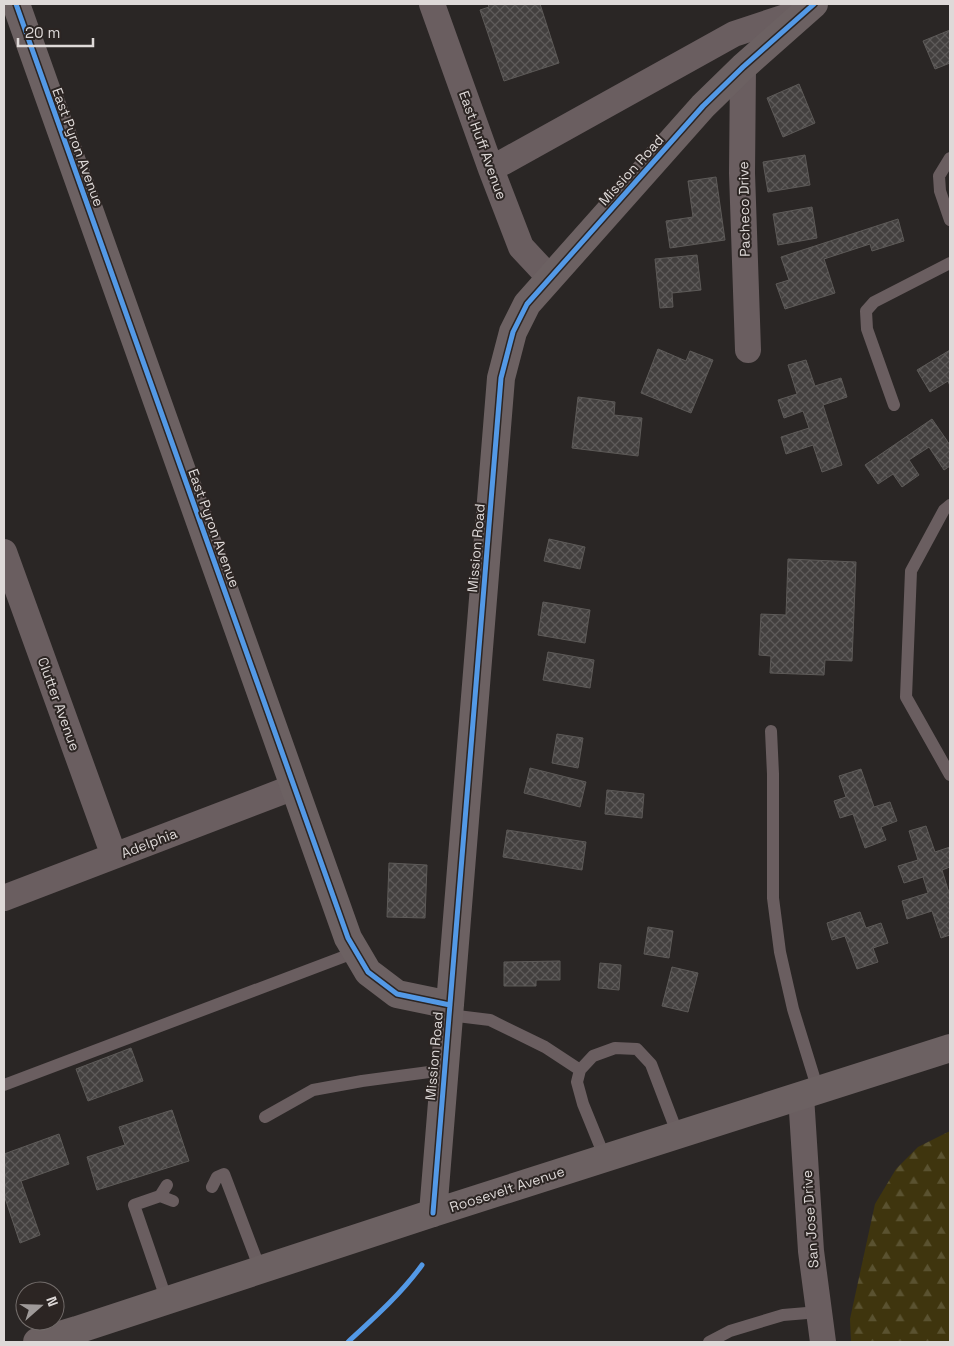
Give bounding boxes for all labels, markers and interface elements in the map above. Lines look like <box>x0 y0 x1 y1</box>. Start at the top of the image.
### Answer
scale bar <box>18 15 92 47</box>
text: 20 m <box>25 23 60 42</box>
street label: East Pyron Avenue <box>48 85 108 209</box>
street label: East Huff Avenue <box>455 88 511 202</box>
street label: Mission Road <box>595 131 667 209</box>
street label: Pacheco Drive <box>734 161 754 257</box>
street label: East Pyron Avenue <box>184 466 244 590</box>
street label: Mission Road <box>463 503 489 593</box>
street label: Clutter Avenue <box>34 655 84 753</box>
street label: Adelphia <box>118 824 180 862</box>
street label: Mission Road <box>421 1011 447 1101</box>
street label: Roosevelt Avenue <box>447 1162 567 1216</box>
street label: San Jose Drive <box>798 1169 822 1269</box>
north arrow <box>15 1281 65 1331</box>
text: N <box>42 1294 62 1309</box>

